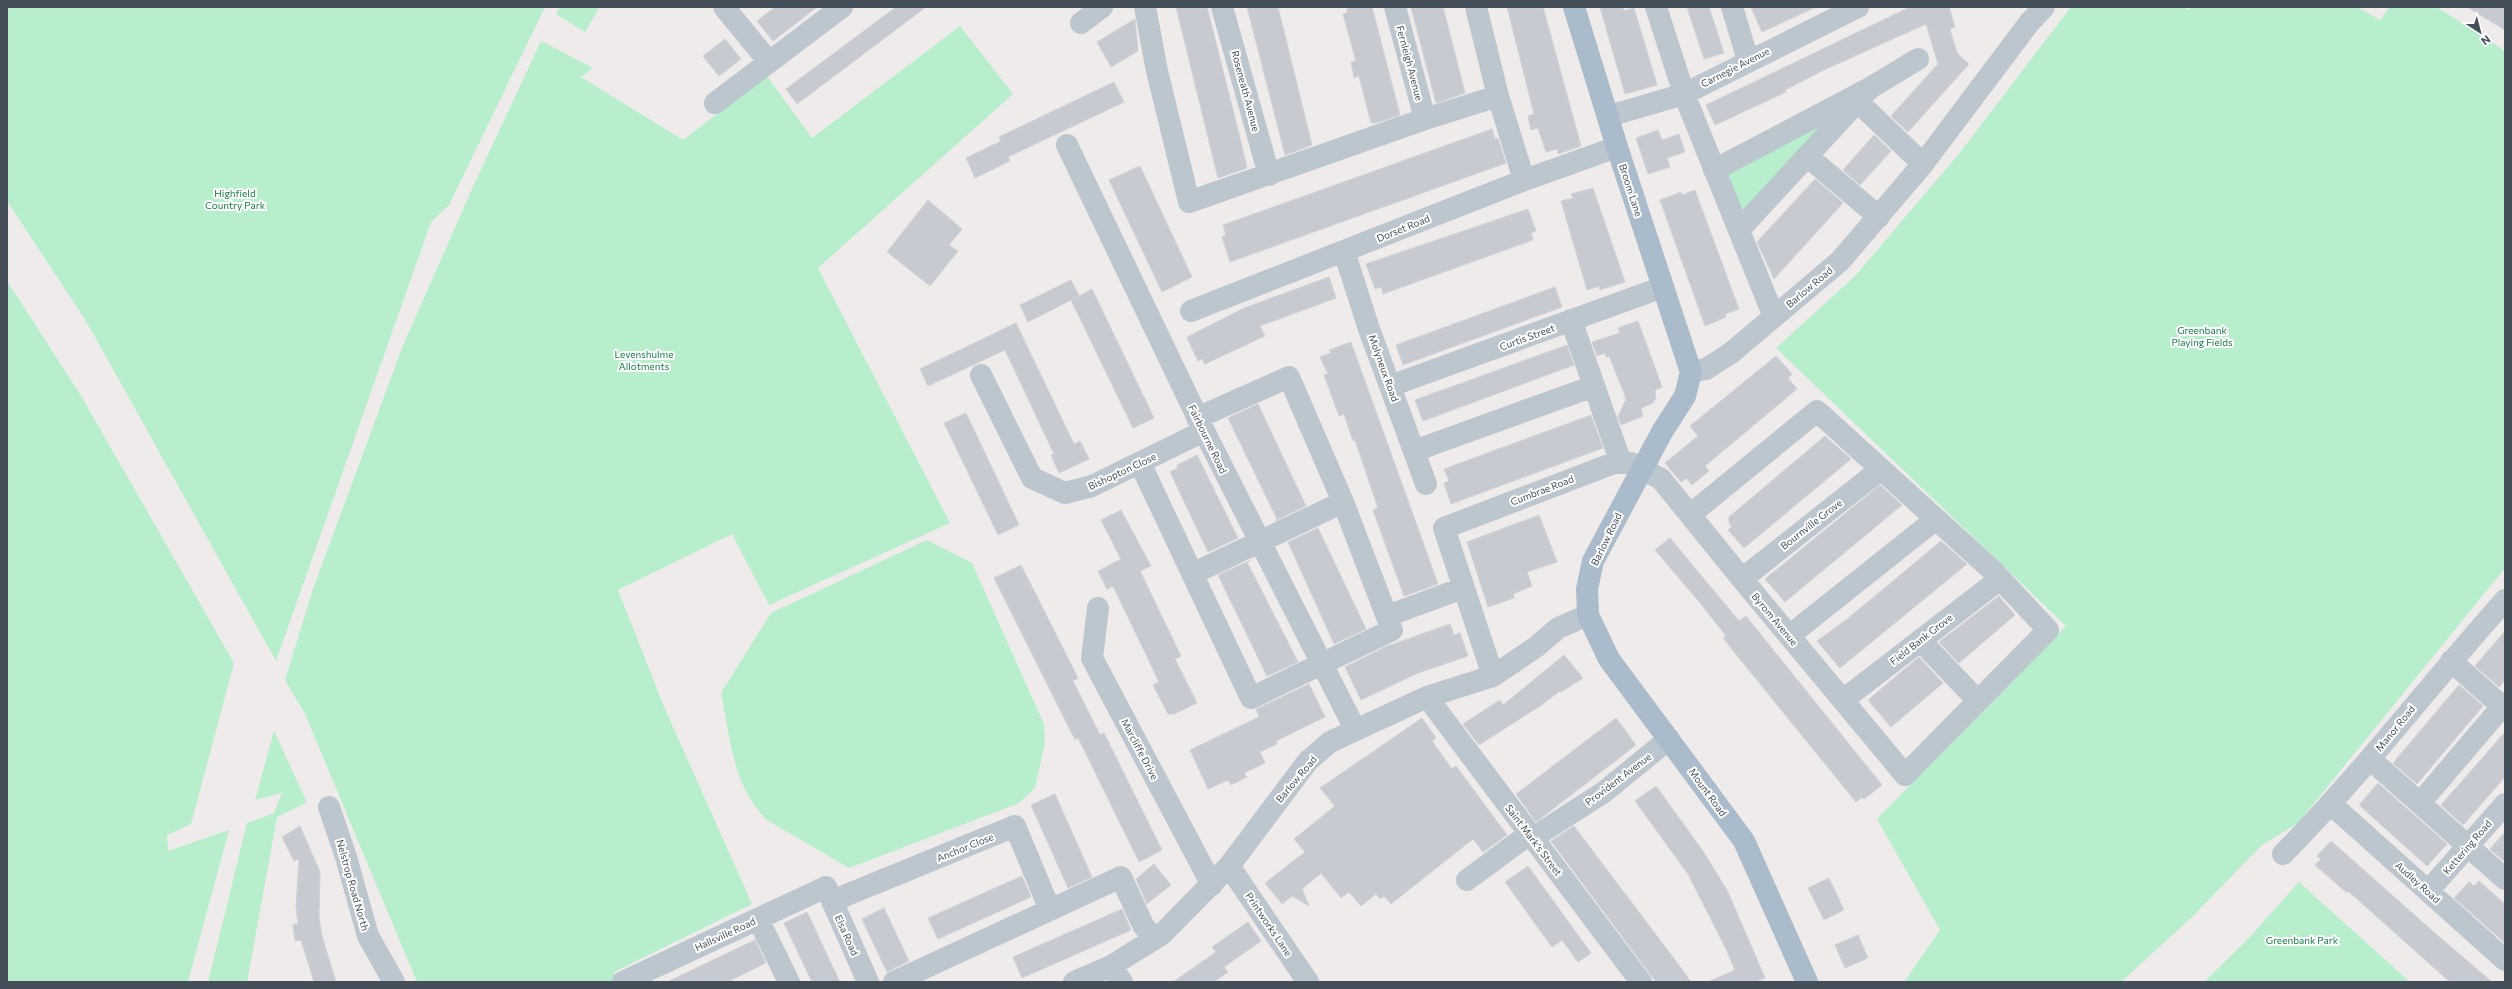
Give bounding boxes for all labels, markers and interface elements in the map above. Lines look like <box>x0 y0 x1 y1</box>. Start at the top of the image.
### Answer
north arrow <box>2460 12 2500 52</box>
street label: Fernleigh Avenue <box>1394 24 1426 102</box>
text: N <box>2479 33 2493 48</box>
street label: Carnegie Avenue <box>1699 44 1771 90</box>
street label: Roseneath Avenue <box>1229 49 1263 133</box>
street label: Broom Lane <box>1617 162 1645 218</box>
park label: Highfield Country Park <box>205 187 266 211</box>
street label: Dorset Road <box>1375 212 1432 244</box>
street label: Barlow Road <box>1783 264 1835 310</box>
street label: Curtis Street <box>1498 321 1556 353</box>
park label: Greenbank Playing Fields <box>2171 324 2233 348</box>
street label: Molyneux Road <box>1366 333 1402 403</box>
park label: Levenshulme Allotments <box>614 348 674 372</box>
street label: Fairbourne Road <box>1186 403 1230 476</box>
street label: Bishopton Close <box>1086 450 1158 492</box>
street label: Cumbrae Road <box>1509 472 1576 508</box>
street label: Bournville Grove <box>1778 496 1844 552</box>
street label: Barlow Road <box>1588 510 1624 567</box>
street label: Byrom Avenue <box>1749 590 1801 648</box>
street label: Field Bank Grove <box>1887 611 1955 667</box>
street label: Manor Road <box>2373 702 2417 753</box>
street label: Marcliffe Drive <box>1119 716 1161 782</box>
street label: Provident Avenue <box>1583 750 1653 808</box>
street label: Barlow Road <box>1273 753 1319 805</box>
street label: Mount Road <box>1687 766 1730 818</box>
street label: Saint Mark's Street <box>1503 802 1565 878</box>
street label: Kettering Road <box>2440 817 2494 877</box>
street label: Anchor Close <box>935 830 995 864</box>
street label: Nelstrop Road North <box>334 838 372 932</box>
street label: Audley Road <box>2393 859 2443 905</box>
street label: Printworks Lane <box>1243 890 1295 958</box>
street label: Elsa Road <box>833 913 861 958</box>
street label: Hallsville Road <box>693 915 757 953</box>
park label: Greenbank Park <box>2266 934 2339 946</box>

